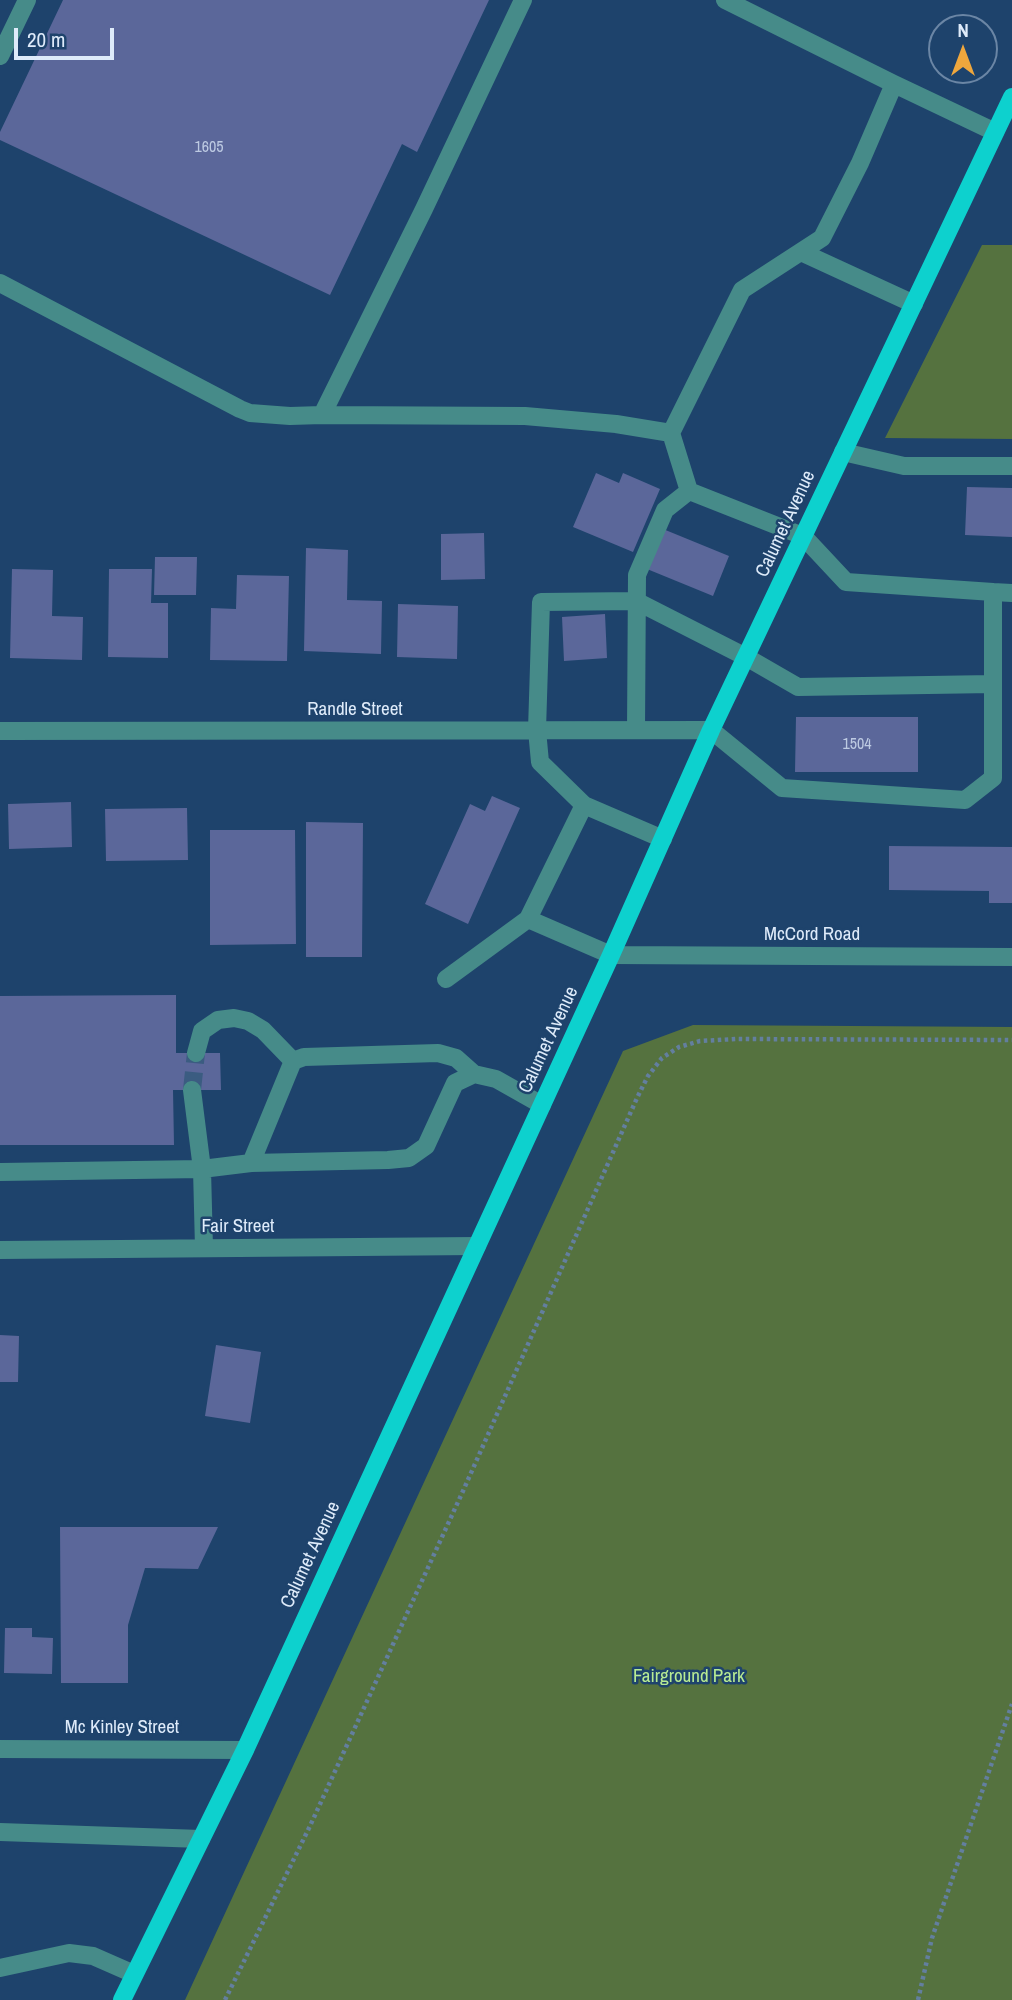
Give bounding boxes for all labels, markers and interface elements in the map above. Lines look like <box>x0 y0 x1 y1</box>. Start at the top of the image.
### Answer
scale bar <box>18 14 117 58</box>
north arrow <box>928 14 998 84</box>
text: N <box>957 17 969 43</box>
text: 20 m <box>27 25 65 54</box>
house number: 1605 <box>194 138 224 158</box>
street label: Calumet Avenue <box>751 467 821 581</box>
street label: Randle Street <box>307 699 403 721</box>
house number: 1504 <box>842 735 872 755</box>
street label: McCord Road <box>764 924 860 946</box>
street label: Calumet Avenue <box>514 983 584 1097</box>
street label: Fair Street <box>202 1216 274 1238</box>
street label: Calumet Avenue <box>276 1498 346 1612</box>
park label: Fairground Park <box>633 1666 745 1688</box>
street label: Mc Kinley Street <box>65 1717 179 1739</box>

